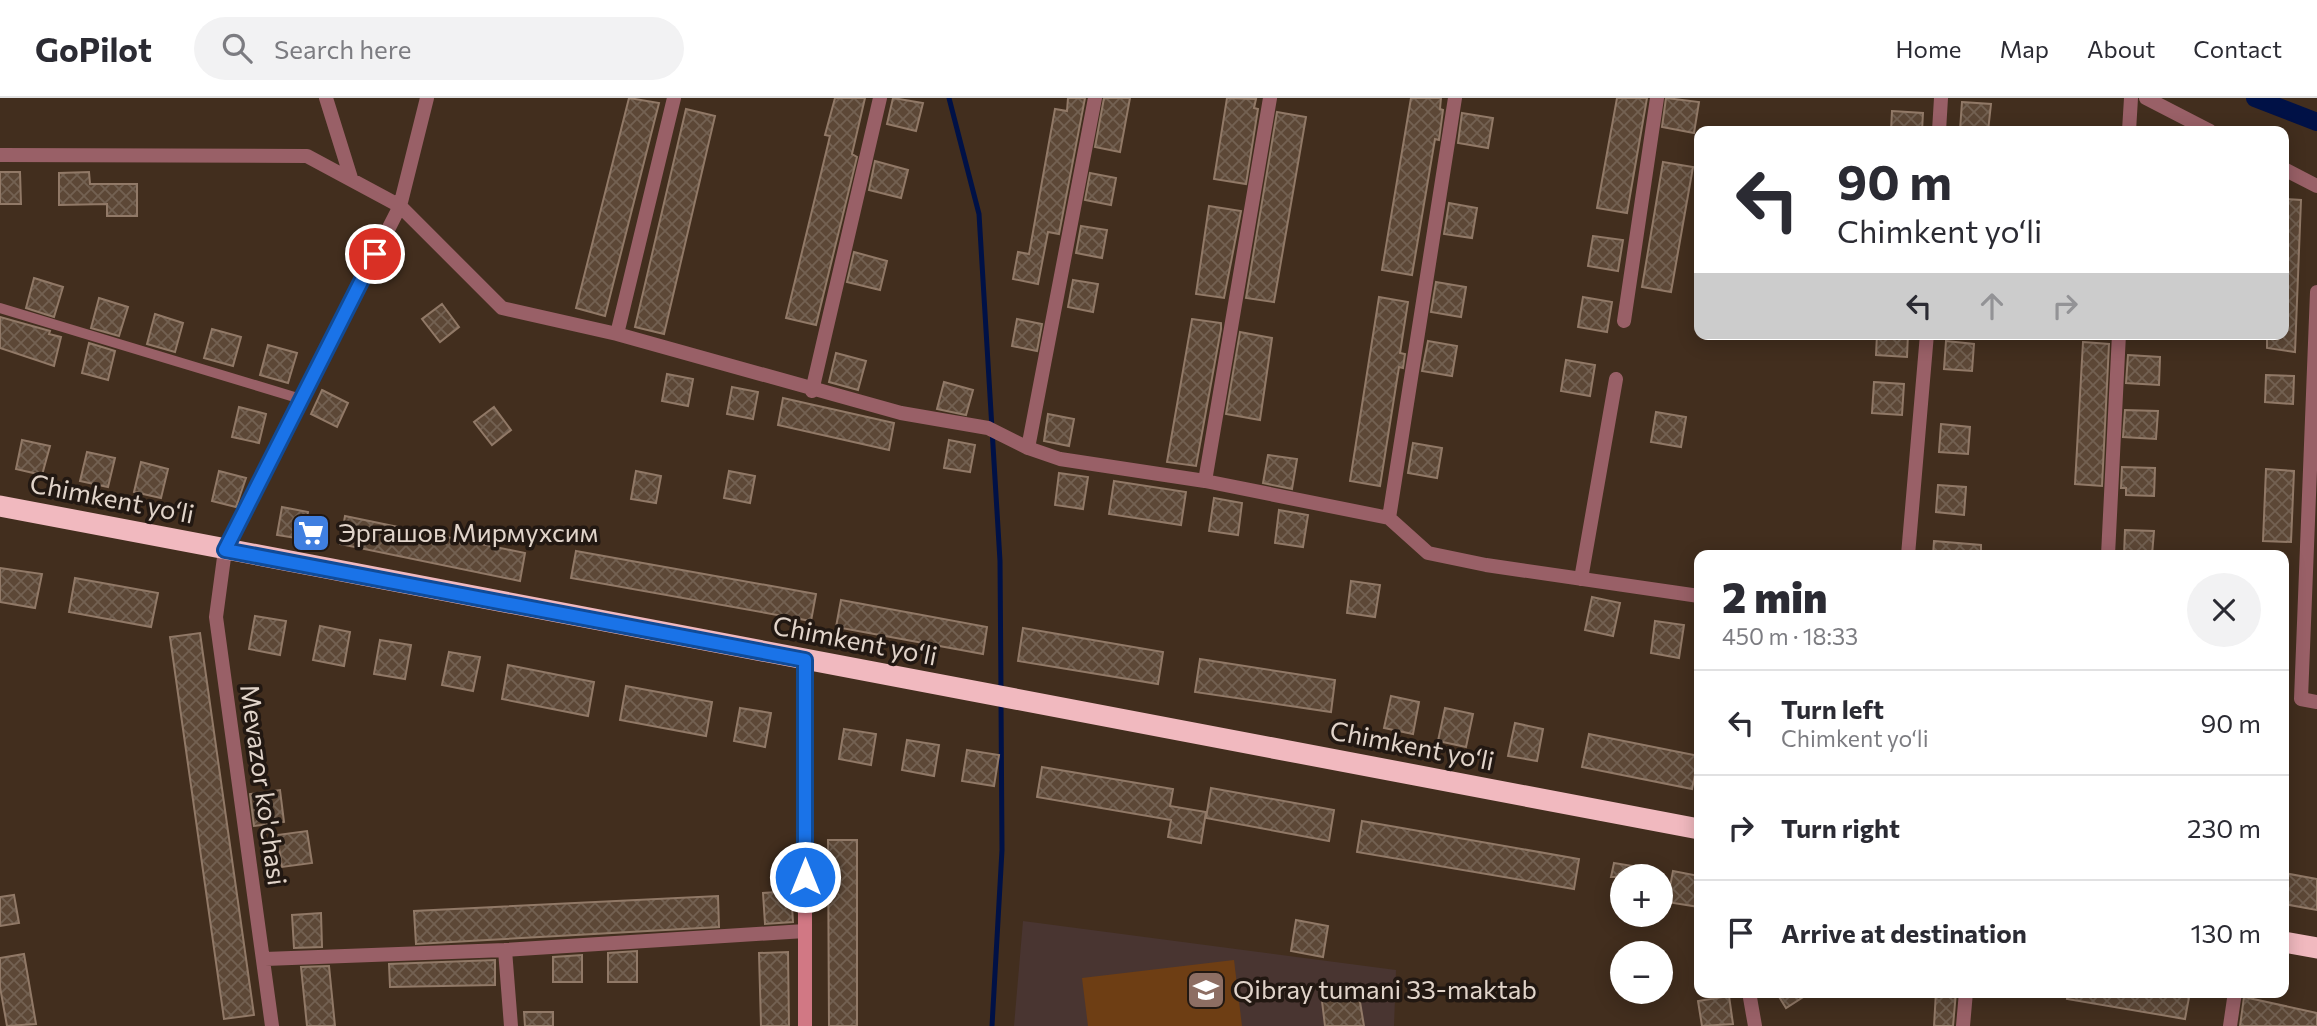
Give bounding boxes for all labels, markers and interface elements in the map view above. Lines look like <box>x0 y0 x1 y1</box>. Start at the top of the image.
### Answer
search box <box>194 17 684 80</box>
text: GoPilot <box>35 28 152 69</box>
icon: search <box>218 29 256 67</box>
text: Search here <box>274 33 411 64</box>
text: Home <box>1896 34 1962 63</box>
text: Map <box>2000 34 2049 63</box>
text: About <box>2087 34 2155 63</box>
text: Contact <box>2193 34 2282 63</box>
text: 90 m <box>1837 150 1952 210</box>
icon: left <box>1722 154 1813 245</box>
text: Chimkent yo‘li <box>1837 210 2042 250</box>
pin <box>345 224 405 284</box>
icon: arrive <box>356 235 394 273</box>
icon: left <box>1900 287 1938 325</box>
icon: ahead <box>1973 287 2011 325</box>
icon: right <box>2046 287 2084 325</box>
street label: Chimkent yo‘li <box>27 466 197 529</box>
supermarket icon: Эргашов Мирмухсим <box>290 512 332 554</box>
place label: Эргашов Мирмухсим <box>338 516 598 547</box>
text: 2 min <box>1722 570 1828 622</box>
button: close <box>2187 573 2261 647</box>
street label: Chimkent yo‘li <box>770 608 940 671</box>
text: 450 m · 18:33 <box>1722 622 1858 650</box>
street label: Mevazor ko'chasi <box>235 682 294 887</box>
text: Turn left <box>1781 693 1884 724</box>
icon: left <box>1722 704 1760 742</box>
text: 90 m <box>2201 707 2261 738</box>
street label: Chimkent yo‘li <box>1327 713 1497 776</box>
text: Chimkent yo‘li <box>1781 724 1929 752</box>
icon: right <box>1722 809 1760 847</box>
text: Turn right <box>1781 812 1900 843</box>
text: 230 m <box>2187 812 2261 843</box>
position arrow <box>768 840 842 914</box>
map controls <box>1610 864 1673 1004</box>
button: + <box>1610 864 1673 927</box>
icon: arrive <box>1722 914 1760 952</box>
text: Arrive at destination <box>1781 917 2027 948</box>
text: 130 m <box>2190 917 2261 948</box>
button: − <box>1610 941 1673 1004</box>
school or university icon: Qibray tumani 33-maktab <box>1185 969 1227 1011</box>
place label: Qibray tumani 33-maktab <box>1233 973 1537 1004</box>

